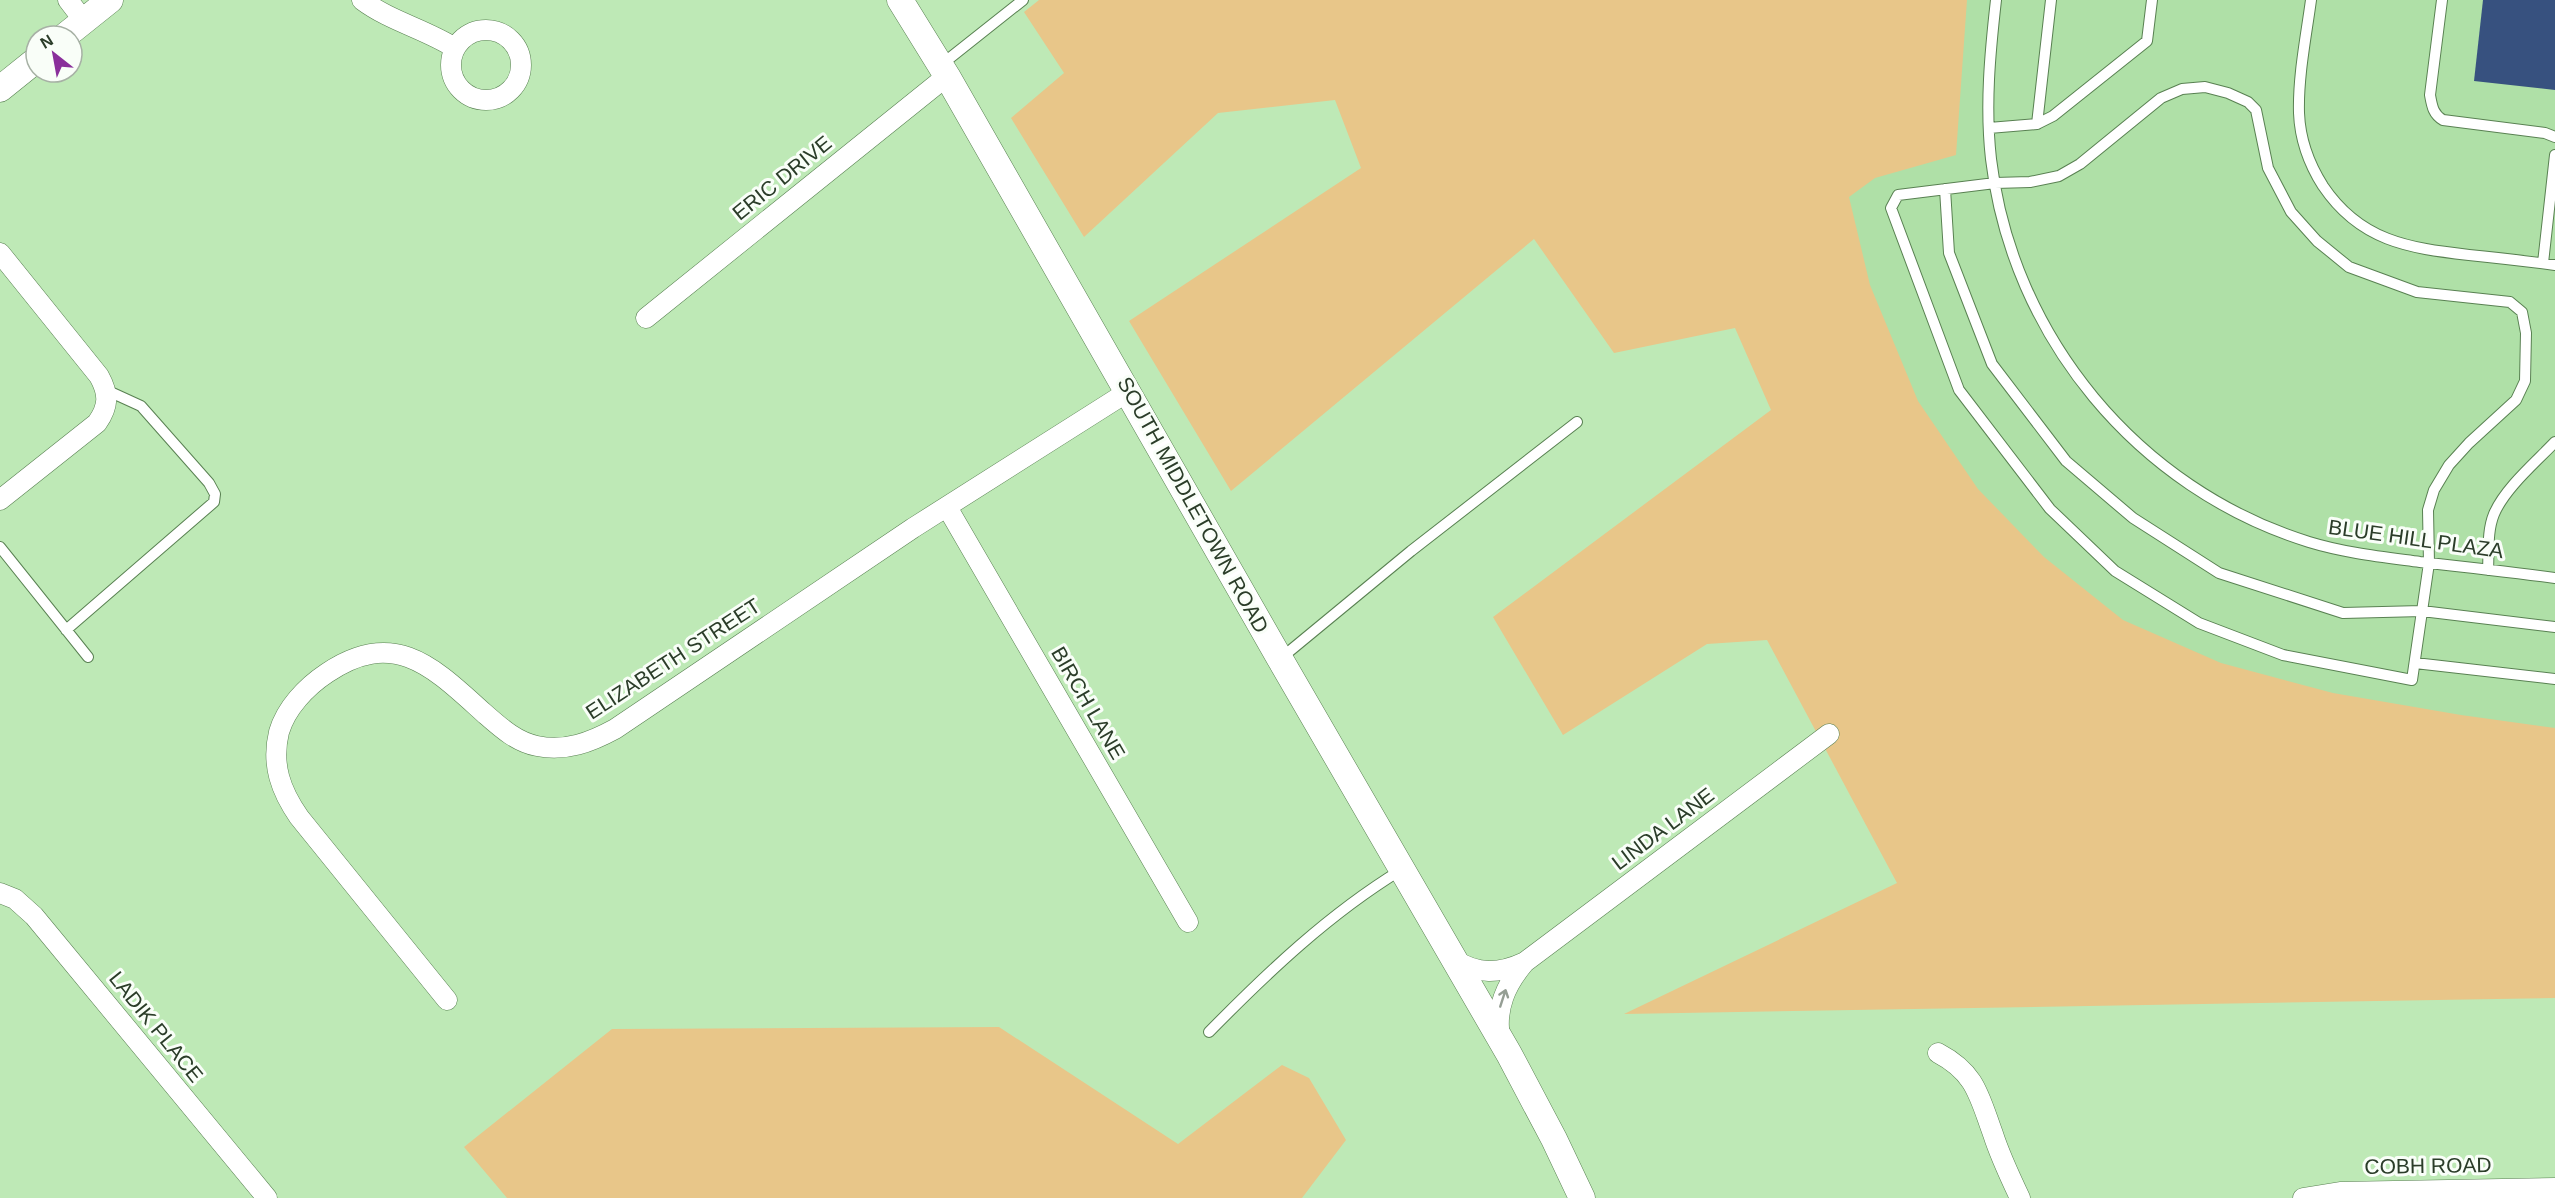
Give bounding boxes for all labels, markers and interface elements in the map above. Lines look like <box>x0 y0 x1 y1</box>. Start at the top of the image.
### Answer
north arrow <box>24 24 84 84</box>
text: N <box>37 31 56 52</box>
street label: ERIC DRIVE <box>728 131 836 224</box>
street label: SOUTH MIDDLETOWN ROAD <box>1113 373 1274 637</box>
street label: BLUE HILL PLAZA <box>2327 515 2505 562</box>
street label: ELIZABETH STREET <box>581 594 764 724</box>
street label: BIRCH LANE <box>1047 642 1130 763</box>
street label: LINDA LANE <box>1607 783 1718 874</box>
street label: LADIK PLACE <box>105 967 208 1087</box>
one-way arrow <box>1498 989 1509 1008</box>
street label: COBH ROAD <box>2364 1153 2492 1178</box>

